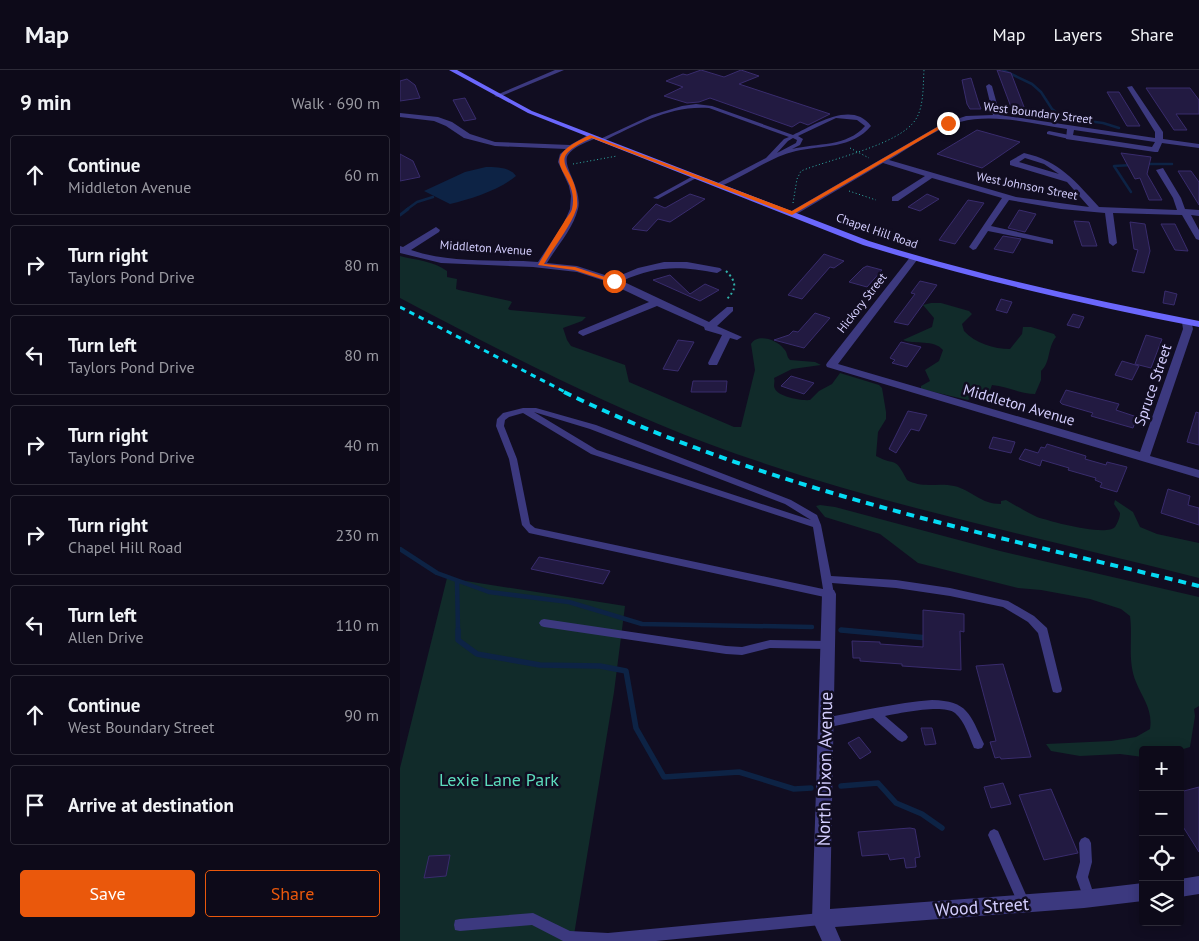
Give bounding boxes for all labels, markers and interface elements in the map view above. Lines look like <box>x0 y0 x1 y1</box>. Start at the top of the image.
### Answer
text: Map <box>25 19 69 50</box>
text: Map <box>993 23 1025 46</box>
text: Layers <box>1053 23 1102 46</box>
text: Share <box>1130 23 1174 46</box>
text: 9 min <box>20 89 71 116</box>
text: Walk · 690 m <box>291 93 380 113</box>
street label: West Boundary Street <box>983 98 1093 127</box>
route end <box>937 112 960 135</box>
text: Continue <box>68 153 140 177</box>
icon: ahead <box>21 161 49 189</box>
text: 60 m <box>344 165 379 185</box>
street label: West Johnson Street <box>975 168 1079 203</box>
text: Middleton Avenue <box>68 177 191 197</box>
street label: Chapel Hill Road <box>834 210 920 252</box>
street label: Middleton Avenue <box>439 237 533 258</box>
text: Turn right <box>68 243 148 267</box>
icon: right <box>21 251 49 279</box>
text: 80 m <box>344 255 379 275</box>
text: Taylors Pond Drive <box>68 267 195 287</box>
route start <box>603 270 626 293</box>
street label: Hickory Street <box>834 270 890 336</box>
text: Turn left <box>68 333 137 357</box>
icon: left <box>21 341 49 369</box>
street label: Spruce Street <box>1130 341 1175 428</box>
text: 80 m <box>344 345 379 365</box>
text: Taylors Pond Drive <box>68 357 195 377</box>
street label: Middleton Avenue <box>961 379 1077 430</box>
text: Turn right <box>68 423 148 447</box>
icon: right <box>21 431 49 459</box>
text: 40 m <box>344 435 379 455</box>
text: Taylors Pond Drive <box>68 447 195 467</box>
text: Turn right <box>68 513 148 537</box>
icon: right <box>21 521 49 549</box>
text: 230 m <box>336 525 379 545</box>
text: Chapel Hill Road <box>68 537 182 557</box>
text: Turn left <box>68 603 137 627</box>
icon: left <box>21 611 49 639</box>
text: 110 m <box>336 615 379 635</box>
text: Allen Drive <box>68 627 144 647</box>
street label: North Dixon Avenue <box>812 692 837 846</box>
text: Continue <box>68 693 140 717</box>
icon: ahead <box>21 701 49 729</box>
text: 90 m <box>344 705 379 725</box>
text: West Boundary Street <box>68 717 214 737</box>
map controls <box>1139 746 1184 926</box>
button: + <box>1139 746 1184 791</box>
park label: Lexie Lane Park <box>439 768 559 791</box>
icon: arrive <box>21 791 49 819</box>
button: − <box>1139 791 1184 836</box>
text: Arrive at destination <box>68 793 234 817</box>
button: locate <box>1139 836 1184 881</box>
button: Save <box>20 870 195 917</box>
button: Share <box>205 870 380 917</box>
button: layers <box>1139 881 1184 926</box>
street label: Wood Street <box>934 892 1030 921</box>

